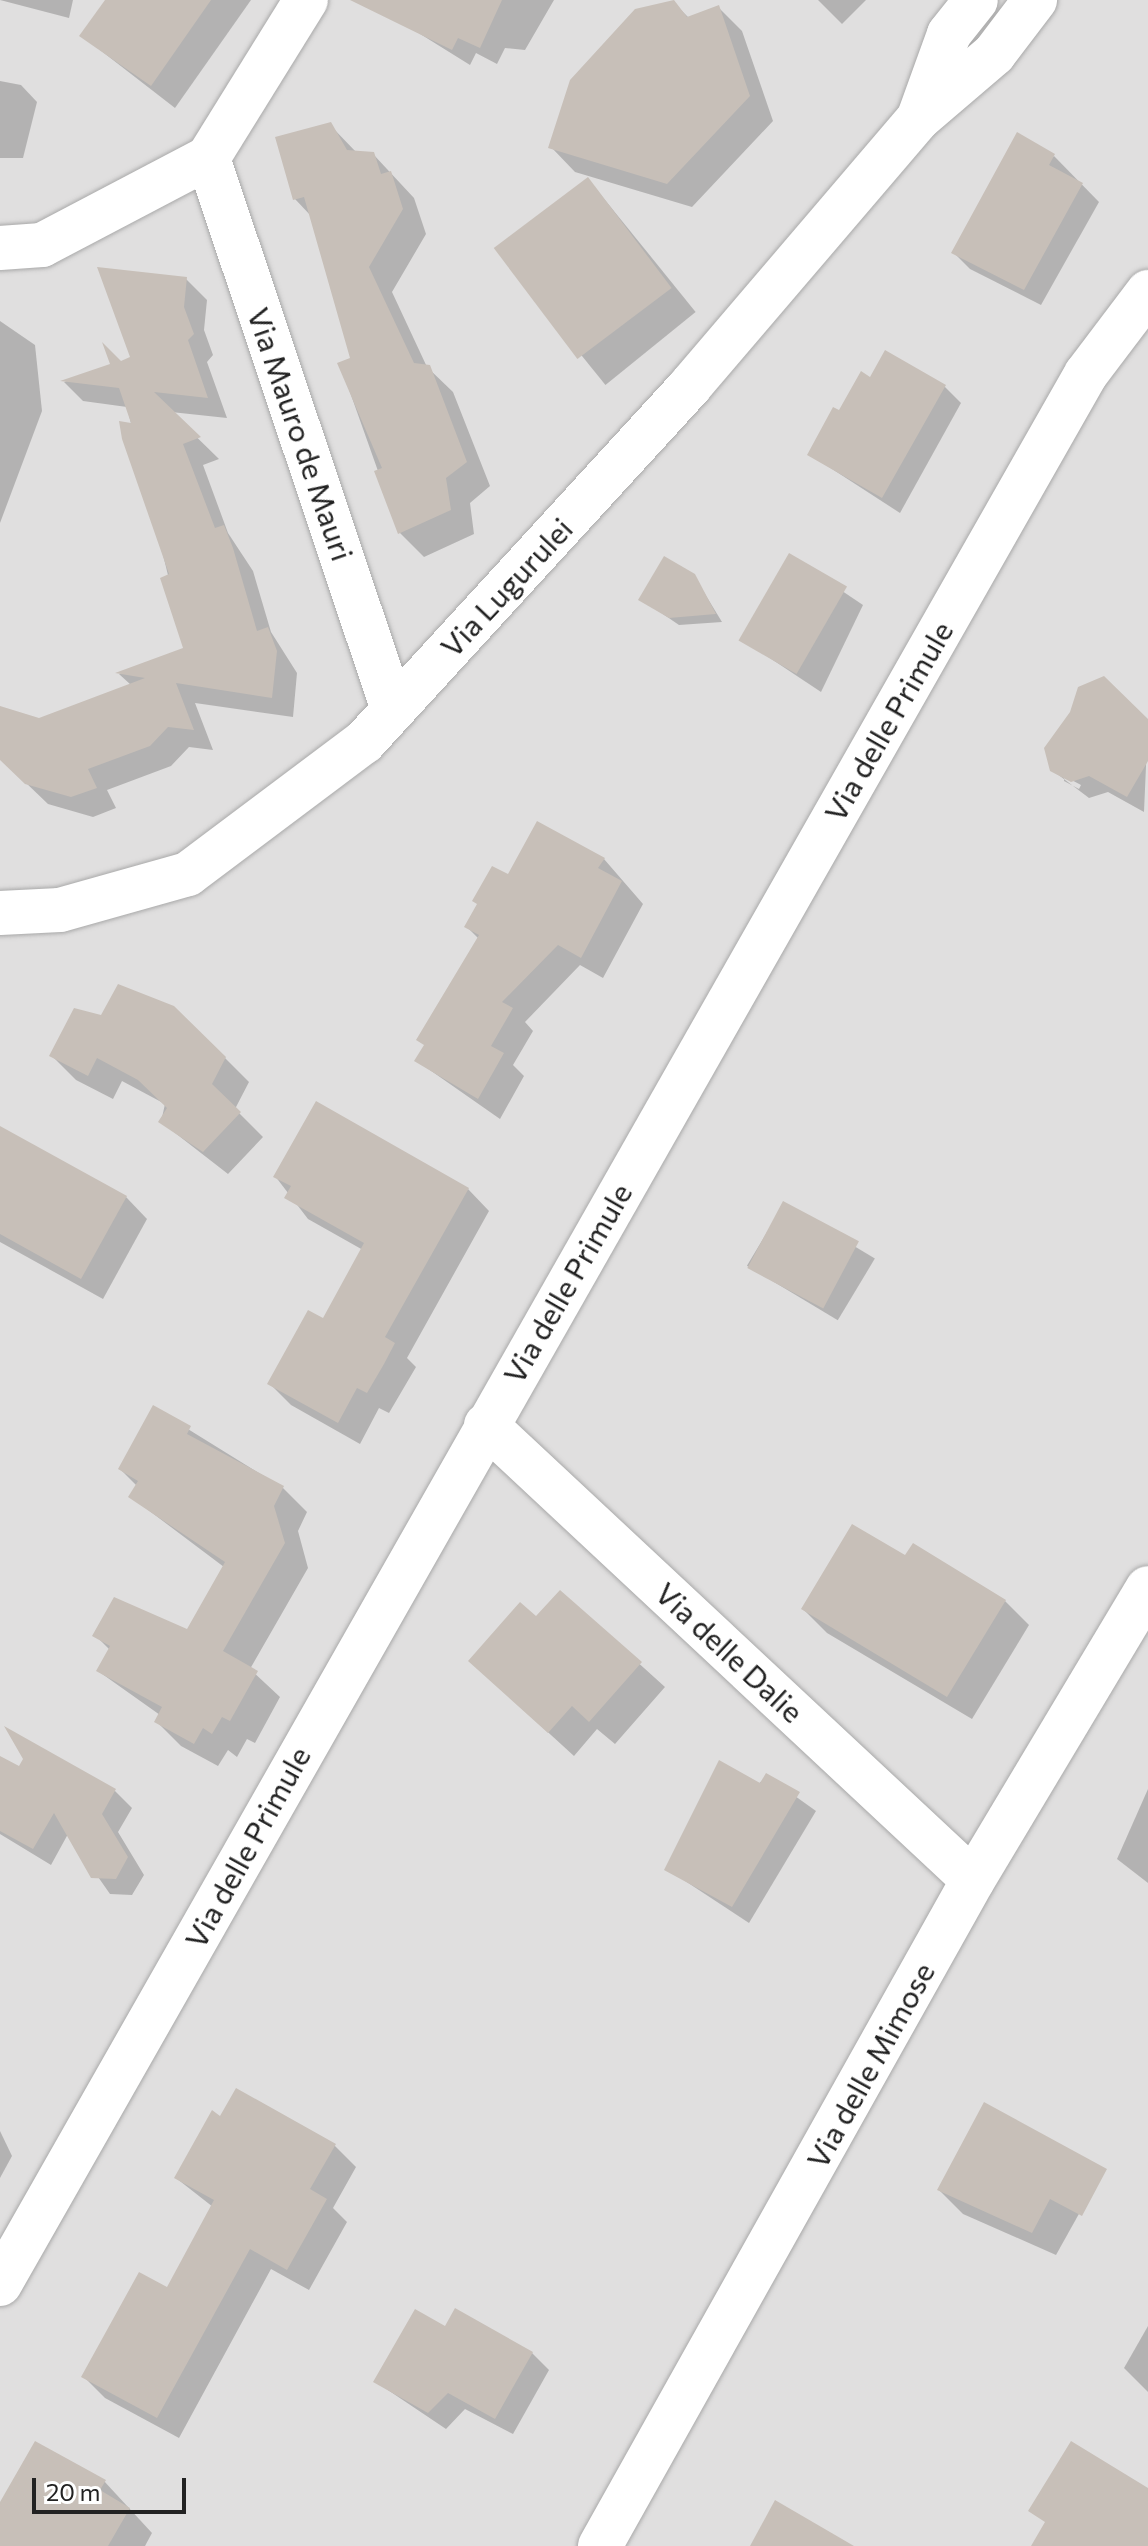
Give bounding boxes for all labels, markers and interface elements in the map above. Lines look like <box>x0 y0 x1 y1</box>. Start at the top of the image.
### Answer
street label: Via Mauro de Mauri <box>241 303 361 565</box>
street label: Via Lugurulei <box>433 510 579 664</box>
street label: Via delle Primule <box>816 615 960 827</box>
street label: Via delle Primule <box>495 1177 639 1389</box>
street label: Via delle Dalie <box>649 1575 811 1729</box>
street label: Via delle Primule <box>177 1740 317 1954</box>
street label: Via delle Mimose <box>799 1956 941 2174</box>
scale bar <box>36 2462 190 2512</box>
text: 20 m <box>46 2477 100 2506</box>

